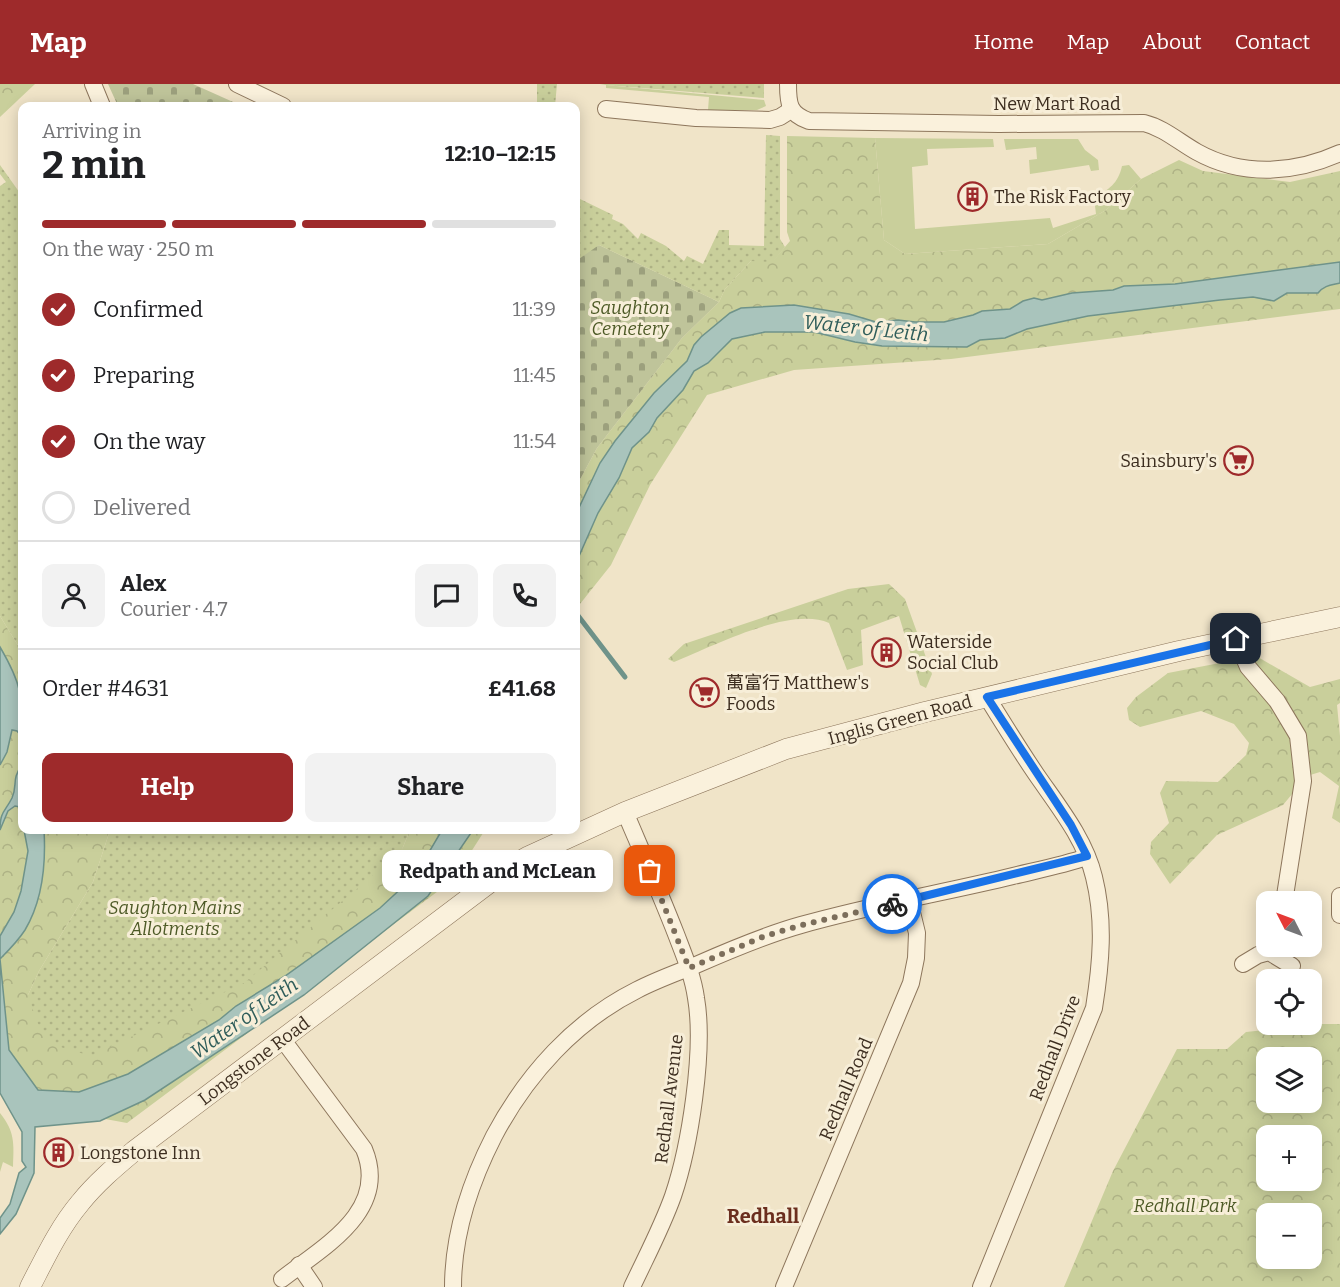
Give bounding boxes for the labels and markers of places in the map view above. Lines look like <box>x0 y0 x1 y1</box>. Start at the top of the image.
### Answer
building icon: The Risk Factory <box>957 181 989 213</box>
place label: The Risk Factory <box>994 186 1132 208</box>
supermarket icon: Sainsbury's <box>1222 445 1254 477</box>
place label: Sainsbury's <box>1120 450 1217 472</box>
pin <box>1210 613 1261 664</box>
place label: Waterside Social Club <box>907 631 999 674</box>
building icon: Waterside Social Club <box>870 636 902 668</box>
place label: 萬富行 Matthew's Foods <box>726 672 869 715</box>
supermarket icon: 萬富行 Matthew's Foods <box>689 677 721 709</box>
pin <box>624 845 675 896</box>
callout: Redpath and McLean <box>383 850 614 892</box>
building icon: Longstone Inn <box>43 1137 75 1169</box>
place label: Longstone Inn <box>80 1142 201 1164</box>

